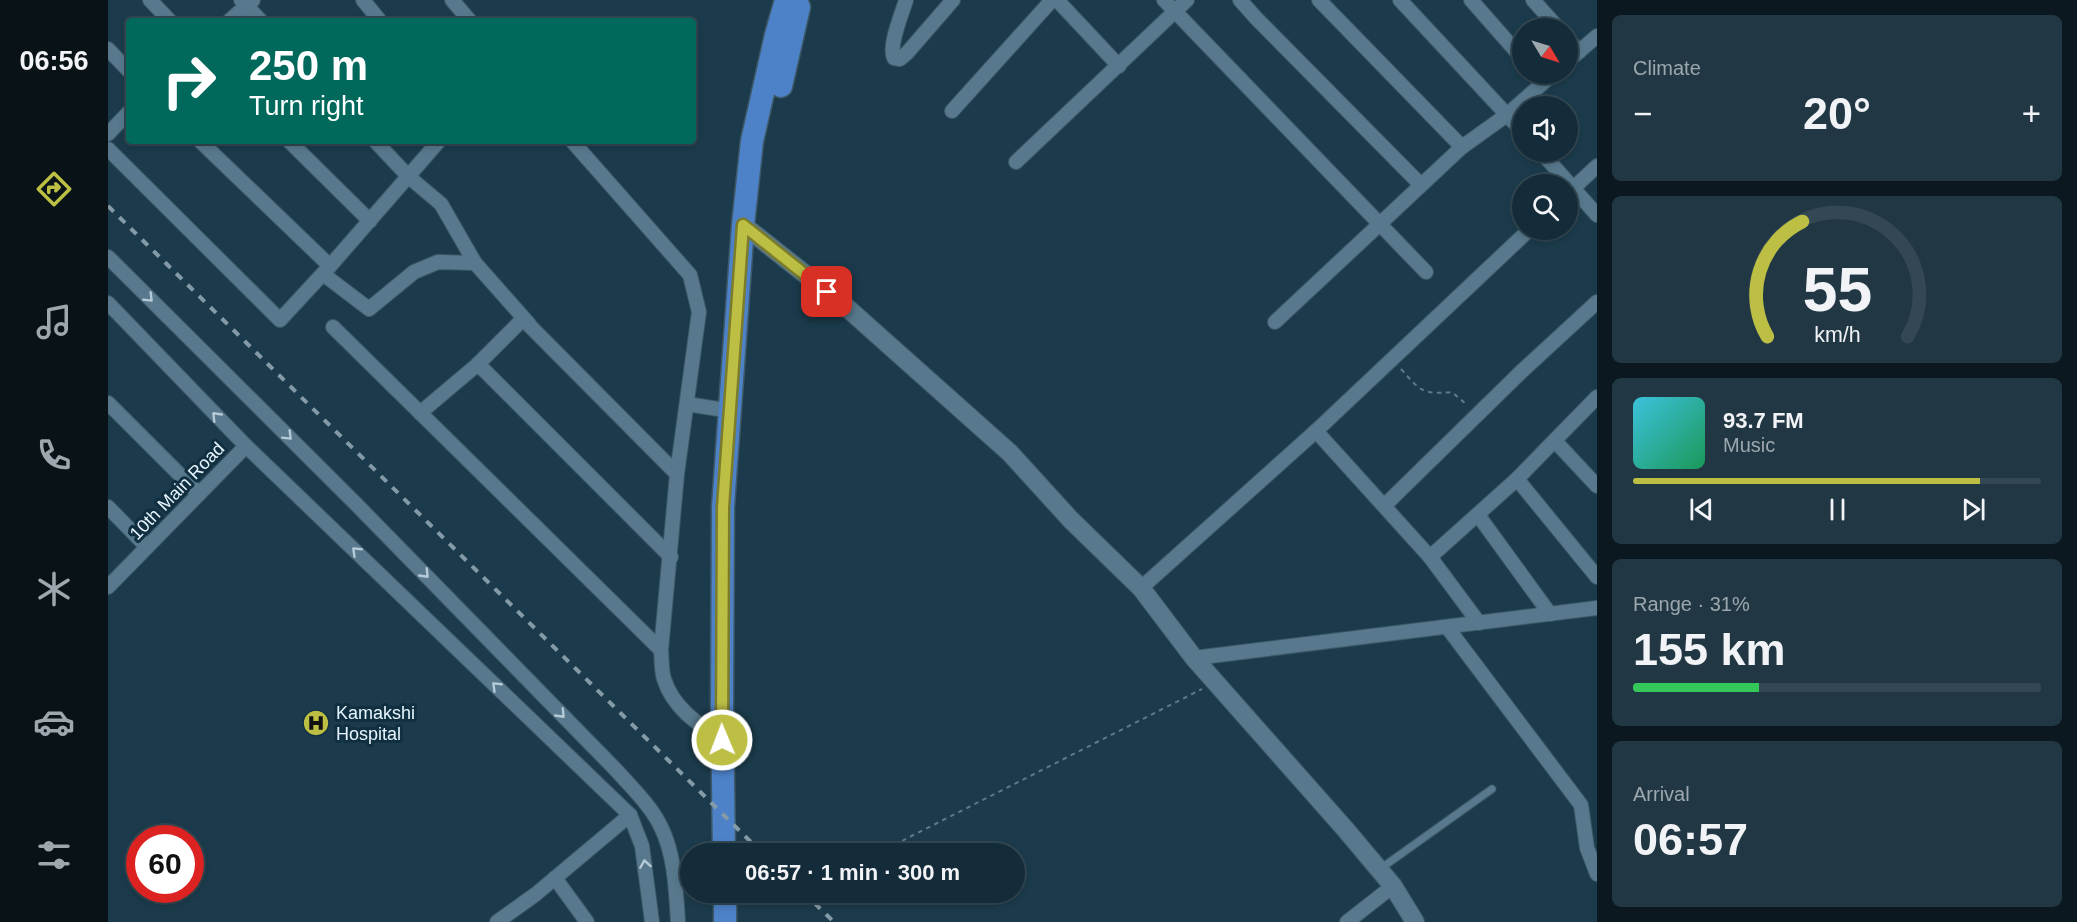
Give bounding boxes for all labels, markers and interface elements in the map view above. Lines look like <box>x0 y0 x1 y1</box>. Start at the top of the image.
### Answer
north arrow <box>1512 18 1578 84</box>
map controls <box>1512 18 1578 240</box>
icon: right <box>150 42 228 120</box>
text: 250 m <box>249 42 368 89</box>
text: 06:56 <box>19 46 89 76</box>
text: Climate <box>1633 57 1701 79</box>
text: 20° <box>1803 88 1871 139</box>
text: Turn right <box>249 91 364 121</box>
text: − <box>1633 95 1652 132</box>
text: + <box>2022 95 2041 132</box>
button: sound <box>1512 96 1578 162</box>
icon: directions <box>33 168 75 210</box>
button: search <box>1512 174 1578 240</box>
text: 55 <box>1802 255 1872 324</box>
pin <box>801 266 852 317</box>
icon: arrive <box>810 275 843 308</box>
one-way arrow <box>143 291 153 302</box>
icon: music <box>33 301 75 343</box>
text: km/h <box>1814 323 1860 347</box>
text: 93.7 FM <box>1723 408 1804 433</box>
one-way arrow <box>212 412 223 422</box>
one-way arrow <box>280 428 291 439</box>
icon: phone <box>33 434 75 476</box>
text: Music <box>1723 434 1775 456</box>
street label: 10th Main Road <box>126 438 228 544</box>
icon: previous <box>1685 493 1718 526</box>
icon: pause <box>1821 493 1854 526</box>
icon: next <box>1957 493 1990 526</box>
one-way arrow <box>352 548 363 559</box>
one-way arrow <box>417 567 428 578</box>
icon: climate <box>33 568 75 610</box>
text: Range · 31% <box>1633 593 1750 615</box>
text: 155 km <box>1633 624 1786 675</box>
one-way arrow <box>493 683 504 694</box>
icon: car <box>33 701 75 743</box>
place label: Kamakshi Hospital <box>336 703 415 744</box>
one-way arrow <box>554 707 565 717</box>
hospital icon: Kamakshi Hospital <box>301 708 331 738</box>
position arrow <box>690 708 754 772</box>
text: Arrival <box>1633 783 1690 805</box>
text: 06:57 <box>1633 814 1748 865</box>
speed limit sign: 60 <box>126 825 204 903</box>
icon: filters <box>33 834 75 876</box>
one-way arrow <box>640 859 652 869</box>
text: 06:57 · 1 min · 300 m <box>745 860 960 885</box>

